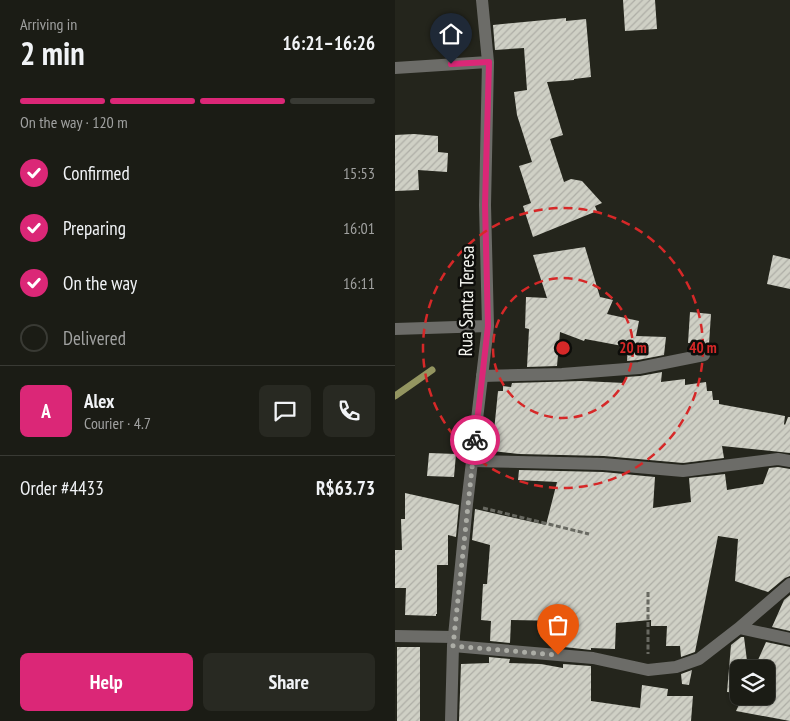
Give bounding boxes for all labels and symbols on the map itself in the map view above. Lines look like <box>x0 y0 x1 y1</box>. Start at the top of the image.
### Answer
pin <box>430 13 472 64</box>
street label: Rua Santa Teresa <box>453 245 479 357</box>
text: 20 m <box>619 338 647 357</box>
text: 40 m <box>689 338 717 357</box>
centre of rings <box>554 339 572 357</box>
courier <box>450 415 500 465</box>
pin <box>537 604 579 655</box>

